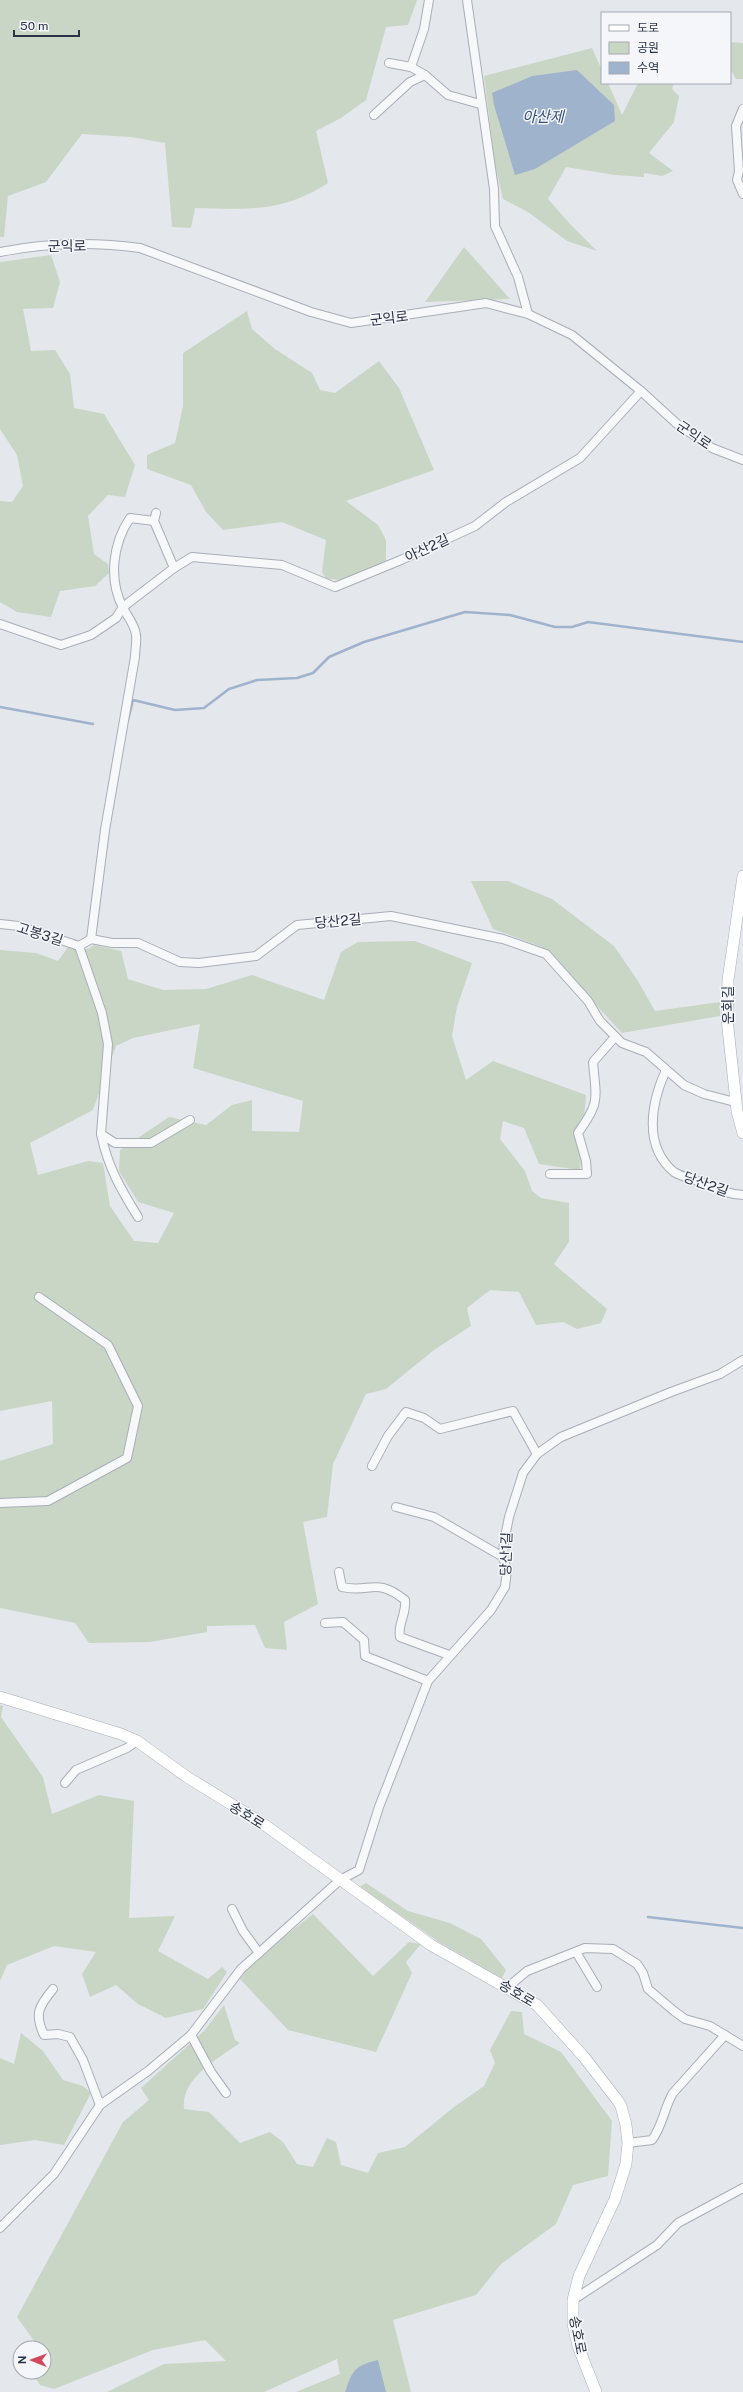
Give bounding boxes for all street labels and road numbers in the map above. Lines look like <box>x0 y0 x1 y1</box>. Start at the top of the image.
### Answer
street label: 군익로 <box>48 238 87 254</box>
street label: 군익로 <box>369 308 409 328</box>
street label: 군익로 <box>674 418 715 453</box>
street label: 아산2길 <box>402 531 452 565</box>
street label: 당산2길 <box>314 911 362 931</box>
street label: 고봉3길 <box>15 919 65 949</box>
street label: 운회길 <box>720 986 736 1024</box>
street label: 당산2길 <box>681 1168 731 1200</box>
street label: 당산1길 <box>497 1532 515 1576</box>
street label: 송호로 <box>226 1798 268 1832</box>
street label: 송호로 <box>496 1976 538 2010</box>
street label: 송호로 <box>566 2315 590 2356</box>

